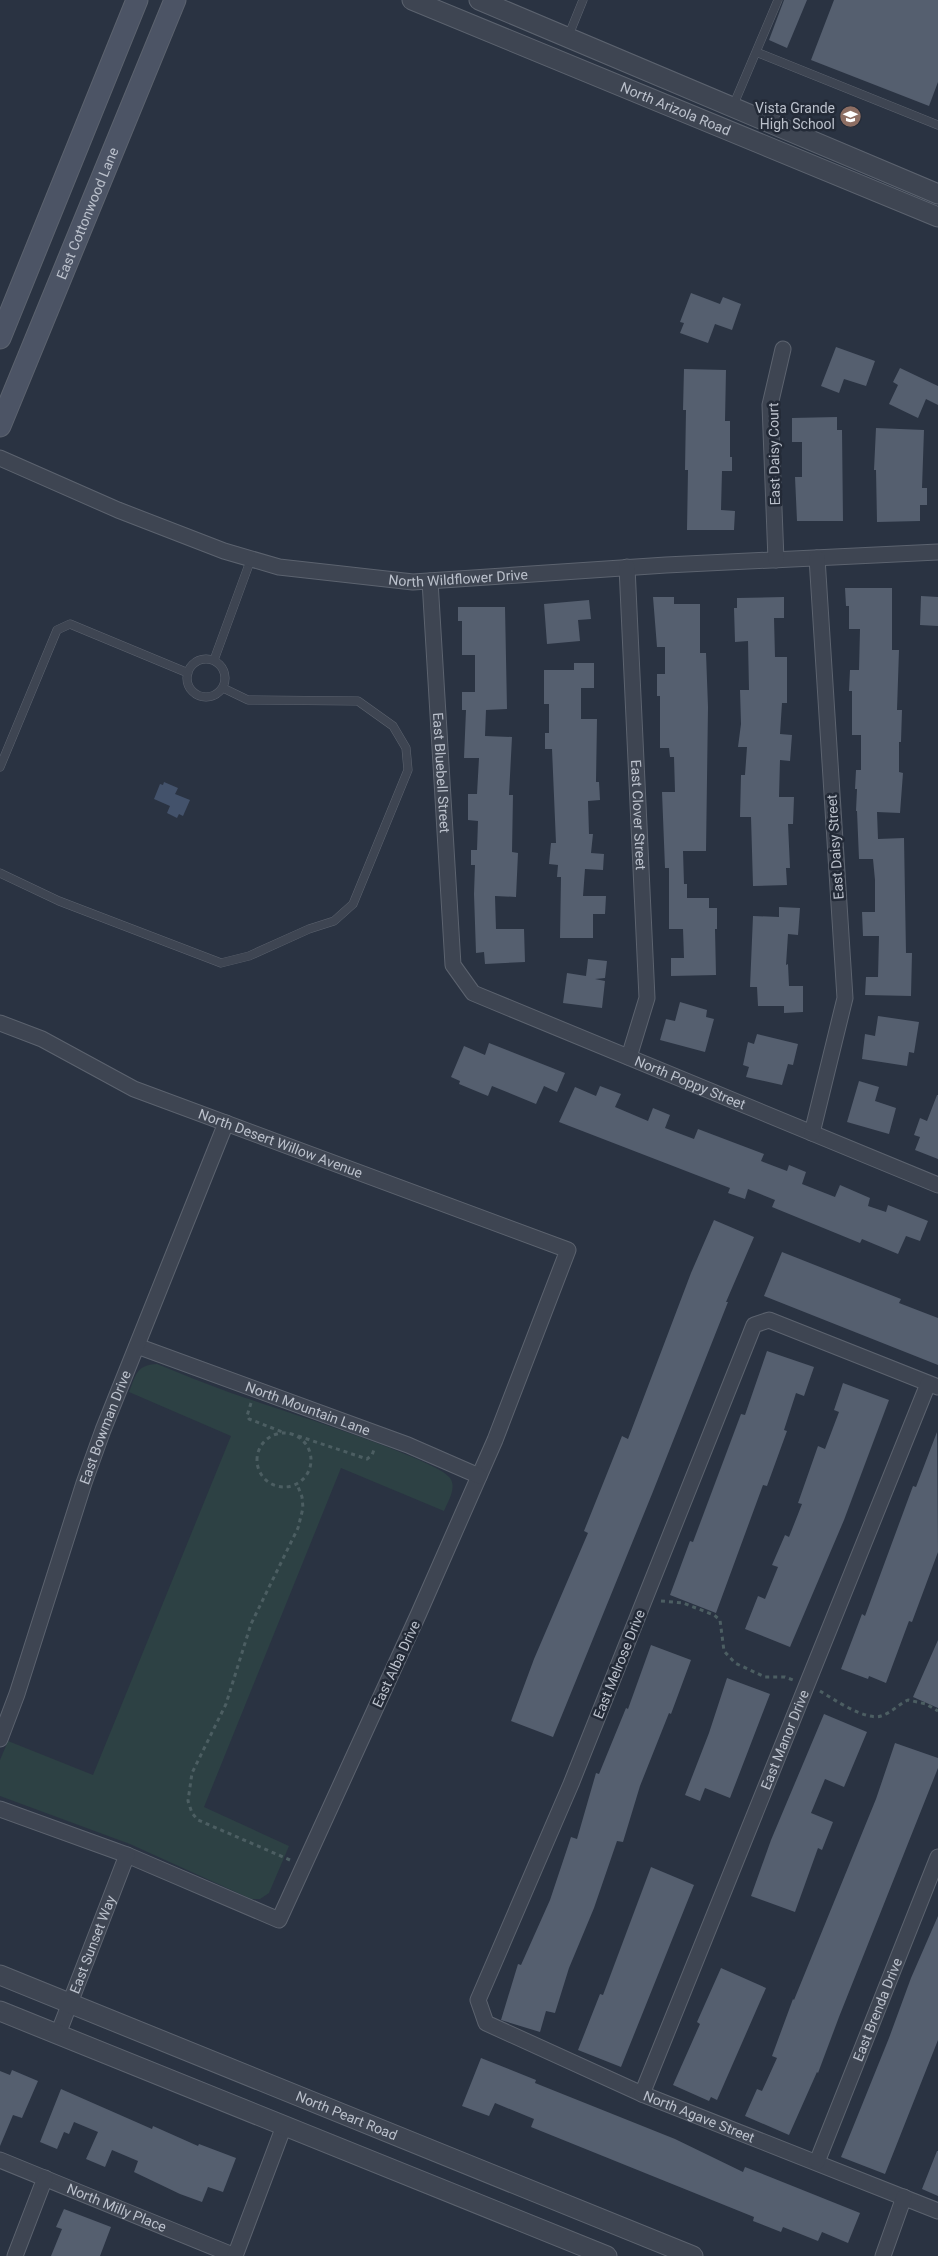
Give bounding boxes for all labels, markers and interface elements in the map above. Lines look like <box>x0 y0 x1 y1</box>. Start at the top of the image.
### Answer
street label: North Arizola Road <box>618 79 733 139</box>
place label: Vista Grande High School <box>755 100 835 132</box>
school or university icon: Vista Grande High School <box>839 104 863 128</box>
street label: East Cottonwood Lane <box>53 145 122 282</box>
street label: East Daisy Court <box>765 402 783 506</box>
street label: North Wildflower Drive <box>388 566 528 590</box>
street label: East Bluebell Street <box>430 712 453 834</box>
street label: East Clover Street <box>628 759 649 871</box>
street label: East Daisy Street <box>823 794 847 900</box>
street label: North Poppy Street <box>632 1053 748 1113</box>
street label: North Desert Willow Avenue <box>196 1106 365 1181</box>
street label: East Bowman Drive <box>76 1368 134 1487</box>
street label: North Mountain Lane <box>243 1378 373 1439</box>
street label: East Melrose Drive <box>590 1607 648 1721</box>
street label: East Alba Drive <box>369 1618 423 1710</box>
street label: East Manor Drive <box>757 1687 812 1792</box>
street label: East Sunset Way <box>66 1893 119 1996</box>
street label: East Brenda Drive <box>850 1956 905 2064</box>
street label: North Agave Street <box>641 2087 757 2146</box>
street label: North Peart Road <box>294 2088 400 2143</box>
street label: North Milly Place <box>65 2180 169 2235</box>

